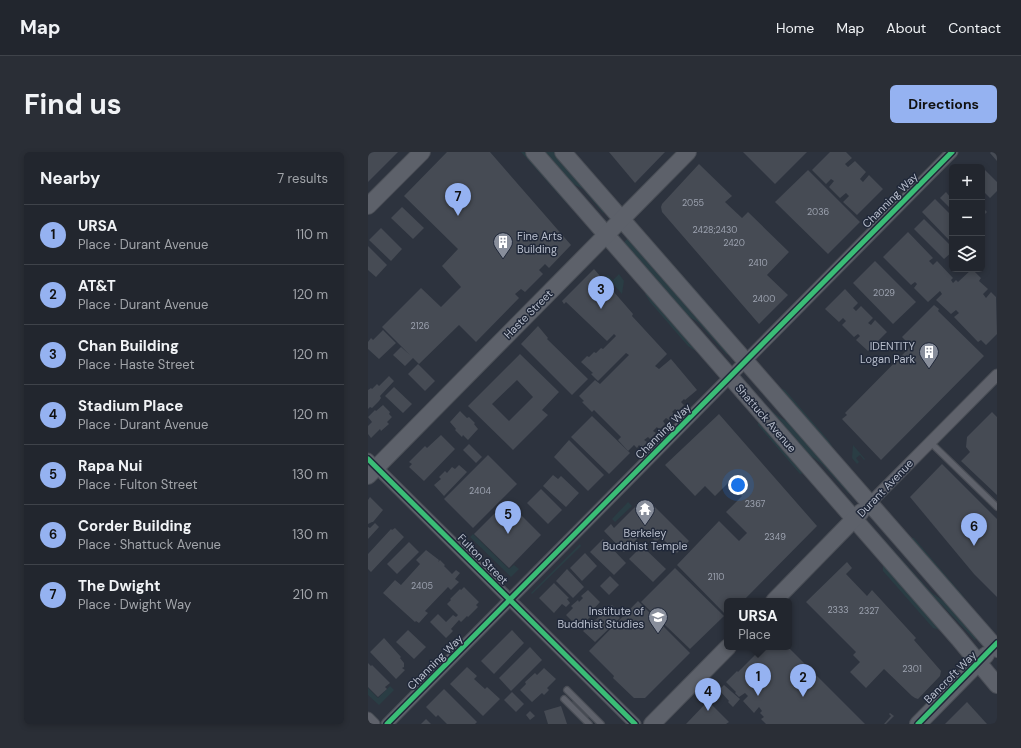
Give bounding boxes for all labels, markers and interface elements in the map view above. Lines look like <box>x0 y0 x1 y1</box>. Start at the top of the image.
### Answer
text: Map <box>20 15 60 40</box>
text: Home <box>776 19 814 37</box>
text: Map <box>836 19 864 37</box>
text: About <box>886 19 926 37</box>
text: Contact <box>948 19 1001 37</box>
button: Directions <box>890 85 997 123</box>
text: Find us <box>24 86 122 123</box>
map controls <box>949 164 985 272</box>
button: + <box>949 164 985 200</box>
text: Nearby <box>40 167 100 189</box>
street label: Channing Way <box>859 169 921 231</box>
text: 7 results <box>277 170 328 187</box>
pin: 7 <box>445 183 471 216</box>
house number: 2055 <box>682 197 704 209</box>
button: − <box>949 200 985 236</box>
house number: 2036 <box>807 206 829 218</box>
text: URSA <box>78 216 117 236</box>
house number: 2428;2430 <box>692 224 738 236</box>
text: 1 <box>51 226 55 243</box>
text: 110 m <box>296 226 328 243</box>
place label: Fine Arts Building <box>517 229 562 256</box>
building icon: Fine Arts Building <box>492 231 514 259</box>
text: Place · Durant Avenue <box>78 236 208 253</box>
button: layers <box>949 236 985 272</box>
house number: 2420 <box>723 237 745 249</box>
house number: 2410 <box>748 257 768 269</box>
text: AT&T <box>78 276 116 296</box>
pin: 3 <box>588 276 614 309</box>
text: 2 <box>49 286 57 303</box>
text: 120 m <box>293 286 328 303</box>
street label: Haste Street <box>501 287 555 341</box>
house number: 2029 <box>873 287 895 299</box>
house number: 2400 <box>753 293 775 305</box>
text: Place · Durant Avenue <box>78 296 208 313</box>
house number: 2126 <box>411 320 430 332</box>
text: Chan Building <box>78 336 179 356</box>
place label: IDENTITY Logan Park <box>860 339 916 366</box>
building icon: IDENTITY Logan Park <box>918 341 940 369</box>
text: 3 <box>49 346 57 363</box>
text: 120 m <box>293 346 328 363</box>
text: Place · Haste Street <box>78 356 195 373</box>
street label: Shattuck Avenue <box>733 381 799 455</box>
text: Stadium Place <box>78 396 183 416</box>
street label: Channing Way <box>632 400 694 462</box>
text: 4 <box>49 406 57 423</box>
text: 120 m <box>293 406 328 423</box>
text: Place · Durant Avenue <box>78 416 208 433</box>
text: Rapa Nui <box>78 456 142 476</box>
street label: Durant Avenue <box>854 456 916 520</box>
text: 5 <box>49 466 57 483</box>
text: 130 m <box>292 466 328 483</box>
your location <box>728 475 748 495</box>
text: Place · Fulton Street <box>78 476 198 493</box>
house number: 2404 <box>469 485 492 497</box>
temple icon: Berkeley Buddhist Temple <box>634 498 656 526</box>
house number: 2367 <box>745 498 766 510</box>
pin: 5 <box>495 501 521 534</box>
pin: 6 <box>961 513 987 546</box>
text: Corder Building <box>78 516 192 536</box>
text: 6 <box>49 526 57 543</box>
text: 130 m <box>292 526 328 543</box>
place label: Berkeley Buddhist Temple <box>602 526 688 553</box>
street label: Fulton Street <box>455 531 511 587</box>
house number: 2349 <box>764 531 786 543</box>
text: Place · Shattuck Avenue <box>78 536 221 553</box>
house number: 2110 <box>708 571 724 583</box>
text: The Dwight <box>78 576 161 596</box>
house number: 2405 <box>411 580 433 592</box>
text: 7 <box>50 586 56 603</box>
text: 210 m <box>293 586 328 603</box>
text: Place · Dwight Way <box>78 596 191 613</box>
popup <box>724 598 792 650</box>
place label: Institute of Buddhist Studies <box>557 604 644 631</box>
house number: 2333 <box>827 604 849 616</box>
house number: 2327 <box>859 605 879 617</box>
school or university icon: Institute of Buddhist Studies <box>647 606 669 634</box>
text: URSA <box>738 606 778 626</box>
text: Place <box>738 626 771 643</box>
street label: Channing Way <box>404 631 466 693</box>
street label: Bancroft Way <box>921 648 979 706</box>
pin: 1 <box>745 663 771 696</box>
house number: 2301 <box>902 663 922 675</box>
pin: 2 <box>790 664 816 697</box>
pin: 4 <box>695 678 721 711</box>

